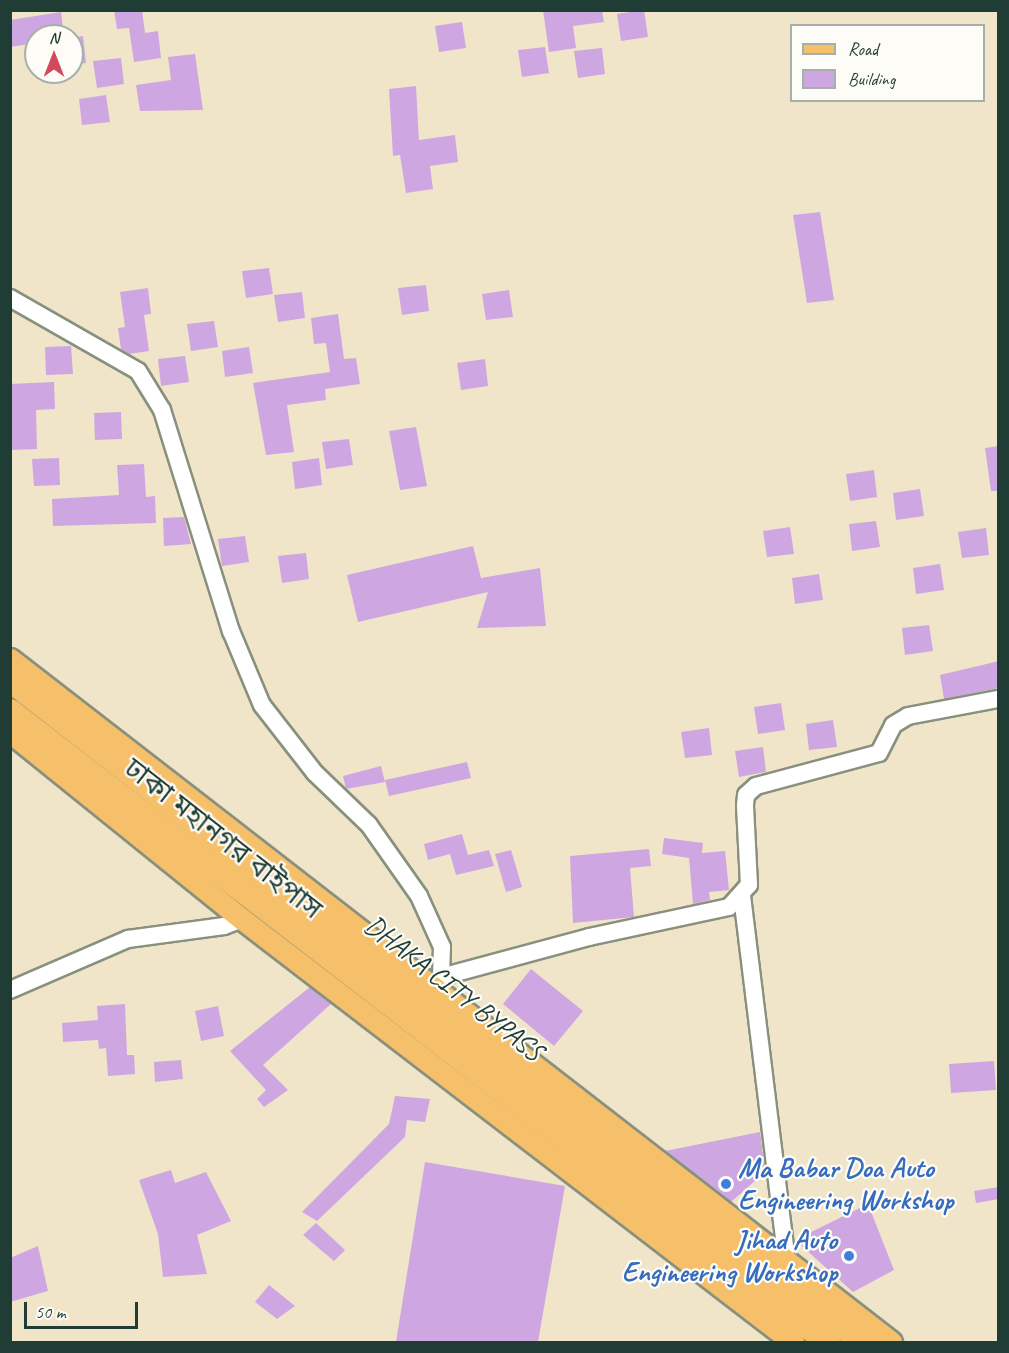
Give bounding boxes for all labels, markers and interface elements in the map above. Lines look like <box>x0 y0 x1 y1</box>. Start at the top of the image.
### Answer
north arrow <box>24 24 84 84</box>
legend <box>790 24 985 102</box>
text: N <box>49 28 59 48</box>
text: Road <box>848 38 878 60</box>
text: Building <box>848 68 895 90</box>
street label: ঢাকা মহানগর বাইপাস <box>117 751 329 927</box>
street label: DHAKA CITY BYPASS <box>358 908 550 1068</box>
place label: Ma Babar Doa Auto Engineering Workshop <box>738 1151 953 1217</box>
marker: Ma Babar Doa Auto Engineering Workshop <box>719 1177 733 1191</box>
place label: Jihad Auto Engineering Workshop <box>622 1223 837 1289</box>
marker: Jihad Auto Engineering Workshop <box>842 1249 856 1263</box>
scale bar <box>27 1290 141 1328</box>
text: 50 m <box>35 1301 66 1323</box>

